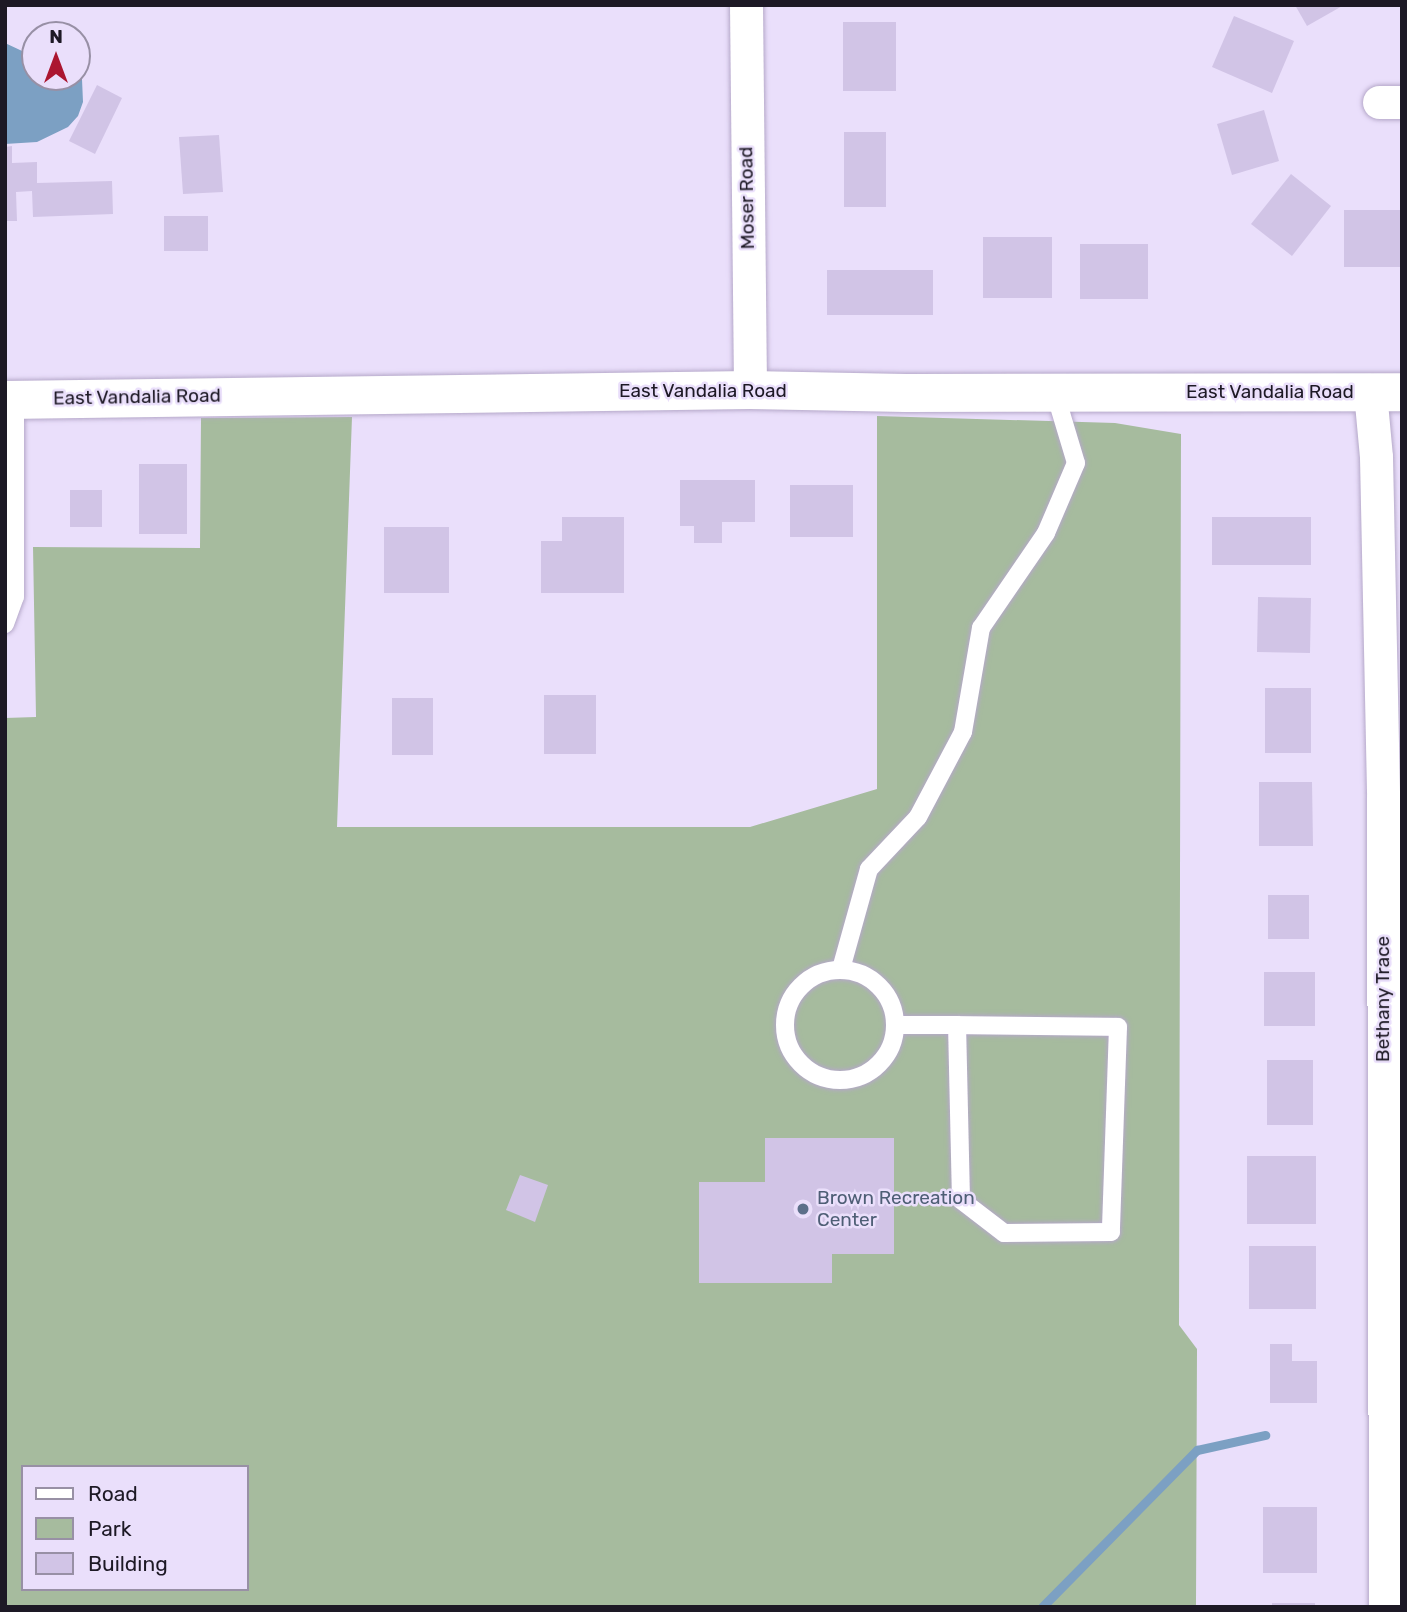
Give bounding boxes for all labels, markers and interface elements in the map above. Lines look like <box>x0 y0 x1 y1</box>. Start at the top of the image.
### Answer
north arrow <box>21 21 91 91</box>
text: N <box>49 25 63 48</box>
street label: Moser Road <box>735 146 759 250</box>
street label: East Vandalia Road <box>619 380 787 402</box>
street label: East Vandalia Road <box>1186 381 1354 403</box>
street label: East Vandalia Road <box>53 384 221 410</box>
street label: Bethany Trace <box>1372 935 1394 1063</box>
place label: Brown Recreation Center <box>817 1187 975 1231</box>
marker: Brown Recreation Center <box>795 1201 811 1217</box>
legend <box>21 1465 248 1591</box>
text: Road <box>88 1481 138 1506</box>
text: Park <box>88 1516 132 1541</box>
text: Building <box>88 1551 168 1576</box>

